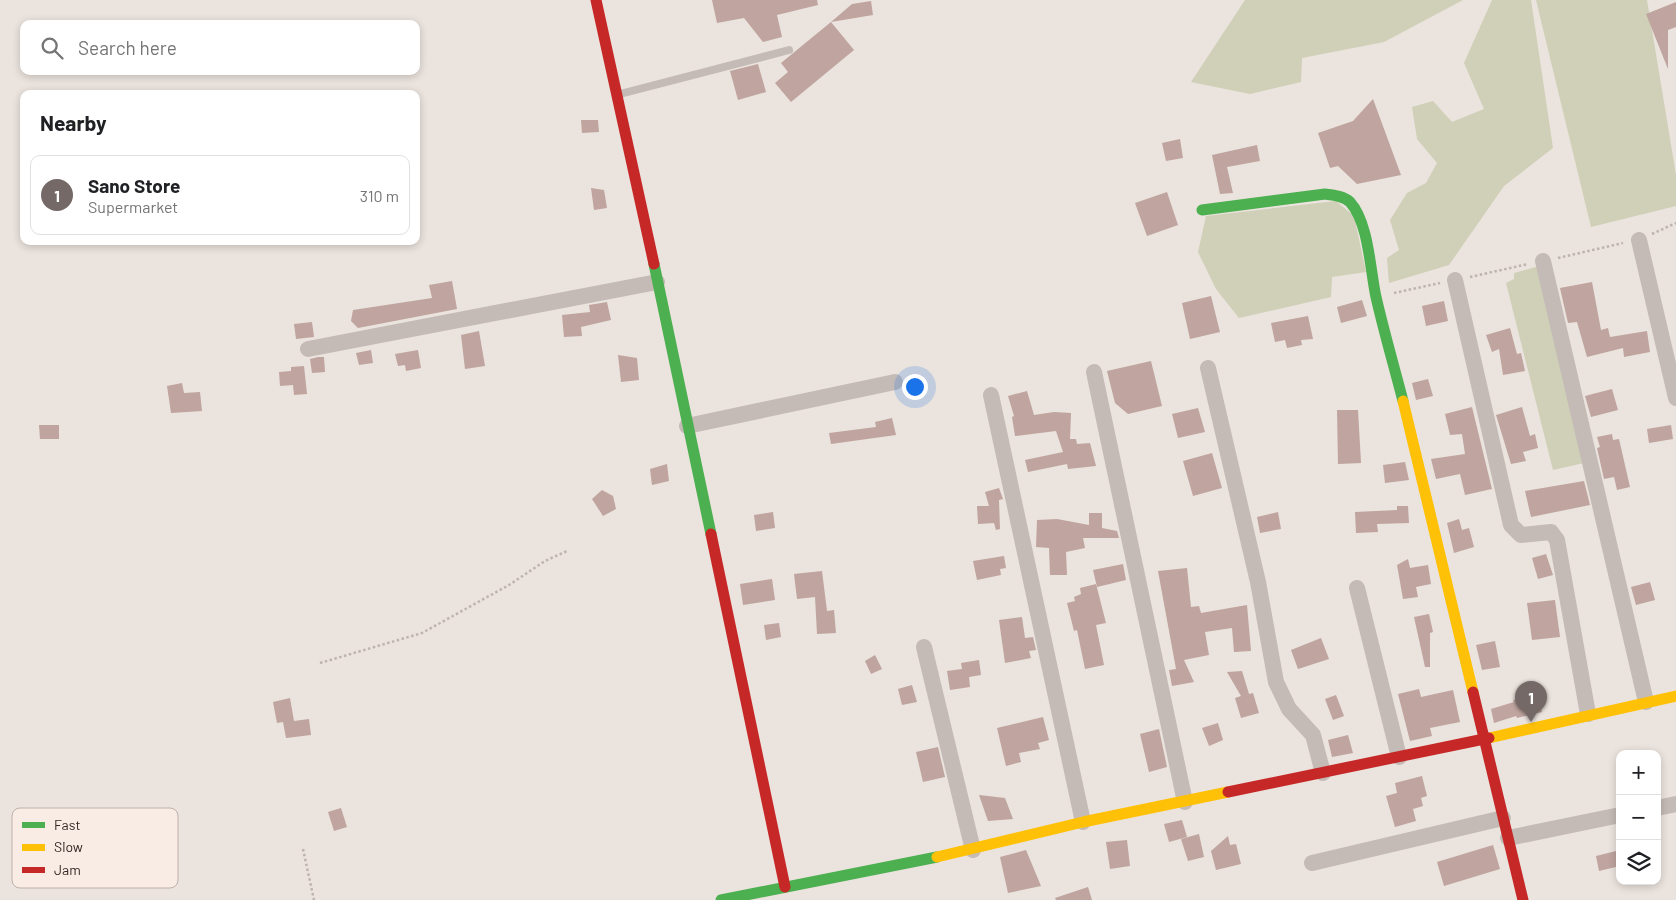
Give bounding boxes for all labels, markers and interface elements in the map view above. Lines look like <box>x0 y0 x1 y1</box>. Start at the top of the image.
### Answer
search box <box>20 20 420 75</box>
icon: search <box>38 34 66 62</box>
text: Search here <box>78 36 177 59</box>
text: Nearby <box>40 110 106 135</box>
text: Sano Store <box>88 174 180 197</box>
text: 1 <box>54 186 60 205</box>
text: 310 m <box>360 186 399 205</box>
text: Supermarket <box>88 197 178 216</box>
your location <box>902 374 928 400</box>
pin: 1 <box>1515 681 1547 722</box>
map controls <box>1616 750 1661 885</box>
button: + <box>1616 750 1661 795</box>
button: − <box>1616 795 1661 840</box>
legend <box>12 808 178 888</box>
text: Fast <box>54 816 80 833</box>
text: Slow <box>54 838 83 855</box>
button: layers <box>1616 840 1661 885</box>
text: Jam <box>54 861 81 878</box>

